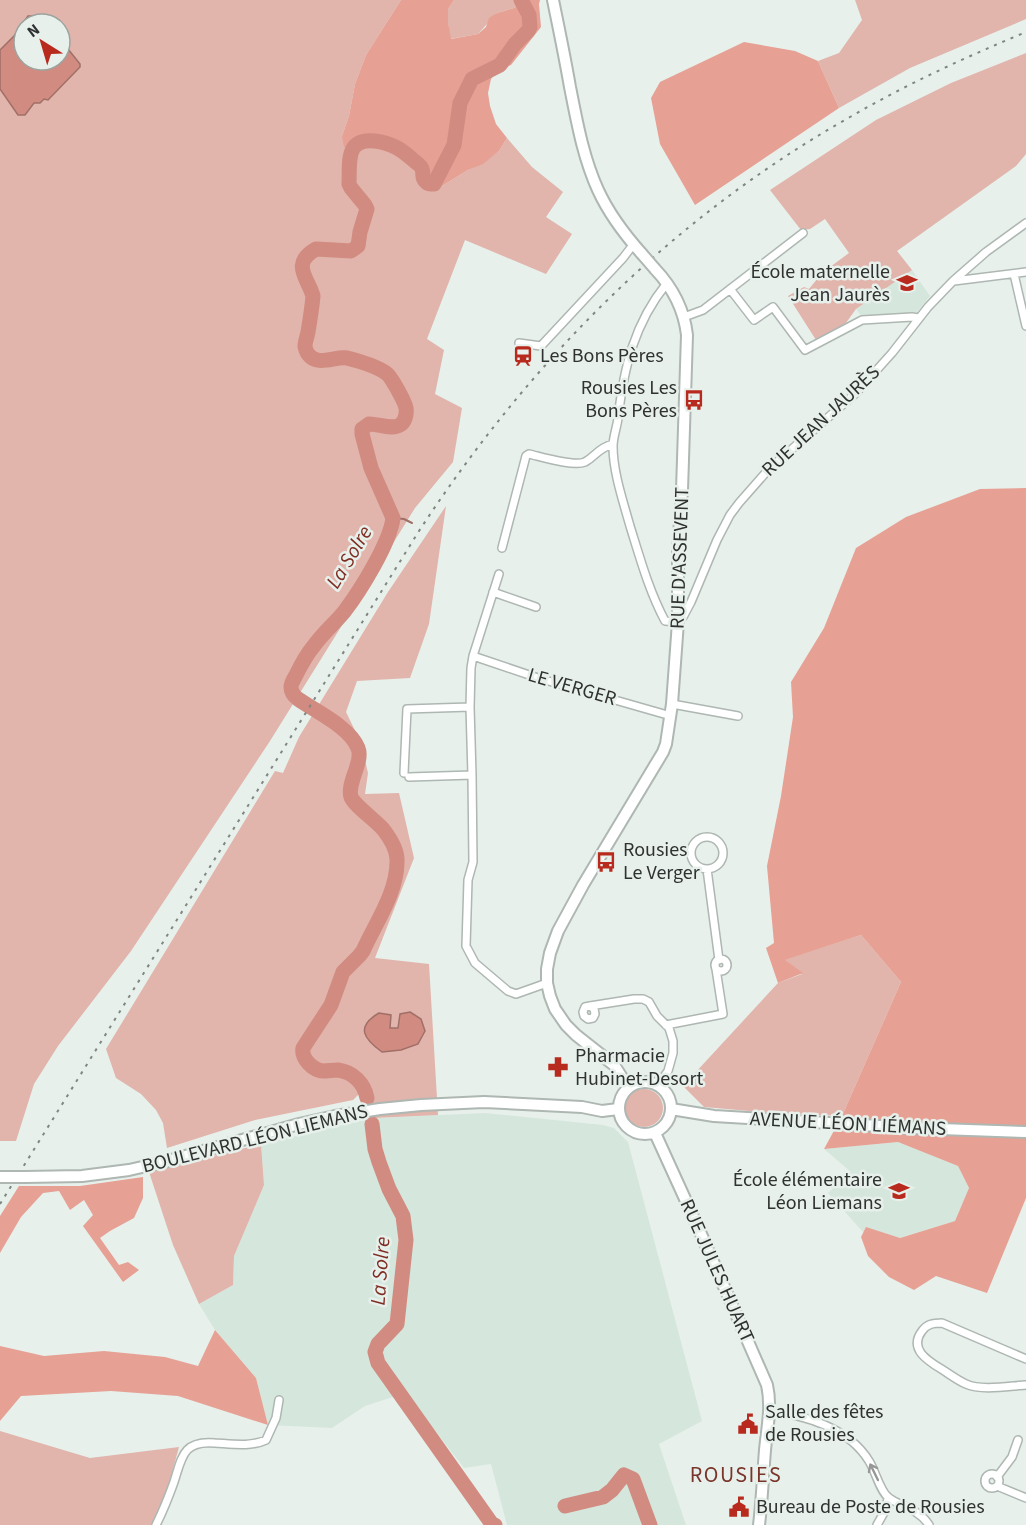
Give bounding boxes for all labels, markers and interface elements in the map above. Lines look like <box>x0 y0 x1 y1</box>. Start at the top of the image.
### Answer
north arrow <box>12 12 72 72</box>
text: N <box>23 19 44 43</box>
place label: École maternelle Jean Jaurès <box>750 258 890 309</box>
school or university icon: École maternelle Jean Jaurès <box>895 271 919 295</box>
place label: Les Bons Pères <box>540 342 664 370</box>
station icon: Les Bons Pères <box>511 344 535 368</box>
street label: RUE JEAN JAURÈS <box>756 359 886 483</box>
place label: Rousies Les Bons Pères <box>581 374 677 425</box>
bus stop icon: Rousies Les Bons Pères <box>682 388 706 412</box>
street label: RUE D'ASSEVENT <box>664 486 696 629</box>
water label: La Solre <box>318 520 380 594</box>
street label: LE VERGER <box>525 661 619 713</box>
place label: Rousies Le Verger <box>623 836 700 887</box>
bus stop icon: Rousies Le Verger <box>594 850 618 874</box>
place label: Pharmacie Hubinet-Desort <box>575 1042 703 1093</box>
pharmacy icon: Pharmacie Hubinet-Desort <box>546 1055 570 1079</box>
street label: BOULEVARD LÉON LIEMANS <box>139 1097 371 1181</box>
street label: AVENUE LÉON LIÉMANS <box>749 1105 947 1143</box>
place label: École élémentaire Léon Liemans <box>733 1166 882 1217</box>
school or university icon: École élémentaire Léon Liemans <box>887 1179 911 1203</box>
street label: RUE JULES HUART <box>673 1195 761 1348</box>
water label: La Solre <box>363 1236 397 1306</box>
place label: Salle des fêtes de Rousies <box>765 1398 883 1449</box>
public building icon: Salle des fêtes de Rousies <box>736 1412 760 1436</box>
district label: ROUSIES <box>690 1459 782 1491</box>
one-way arrow <box>868 1463 880 1481</box>
place label: Bureau de Poste de Rousies <box>756 1493 985 1521</box>
public building icon: Bureau de Poste de Rousies <box>727 1495 751 1519</box>

